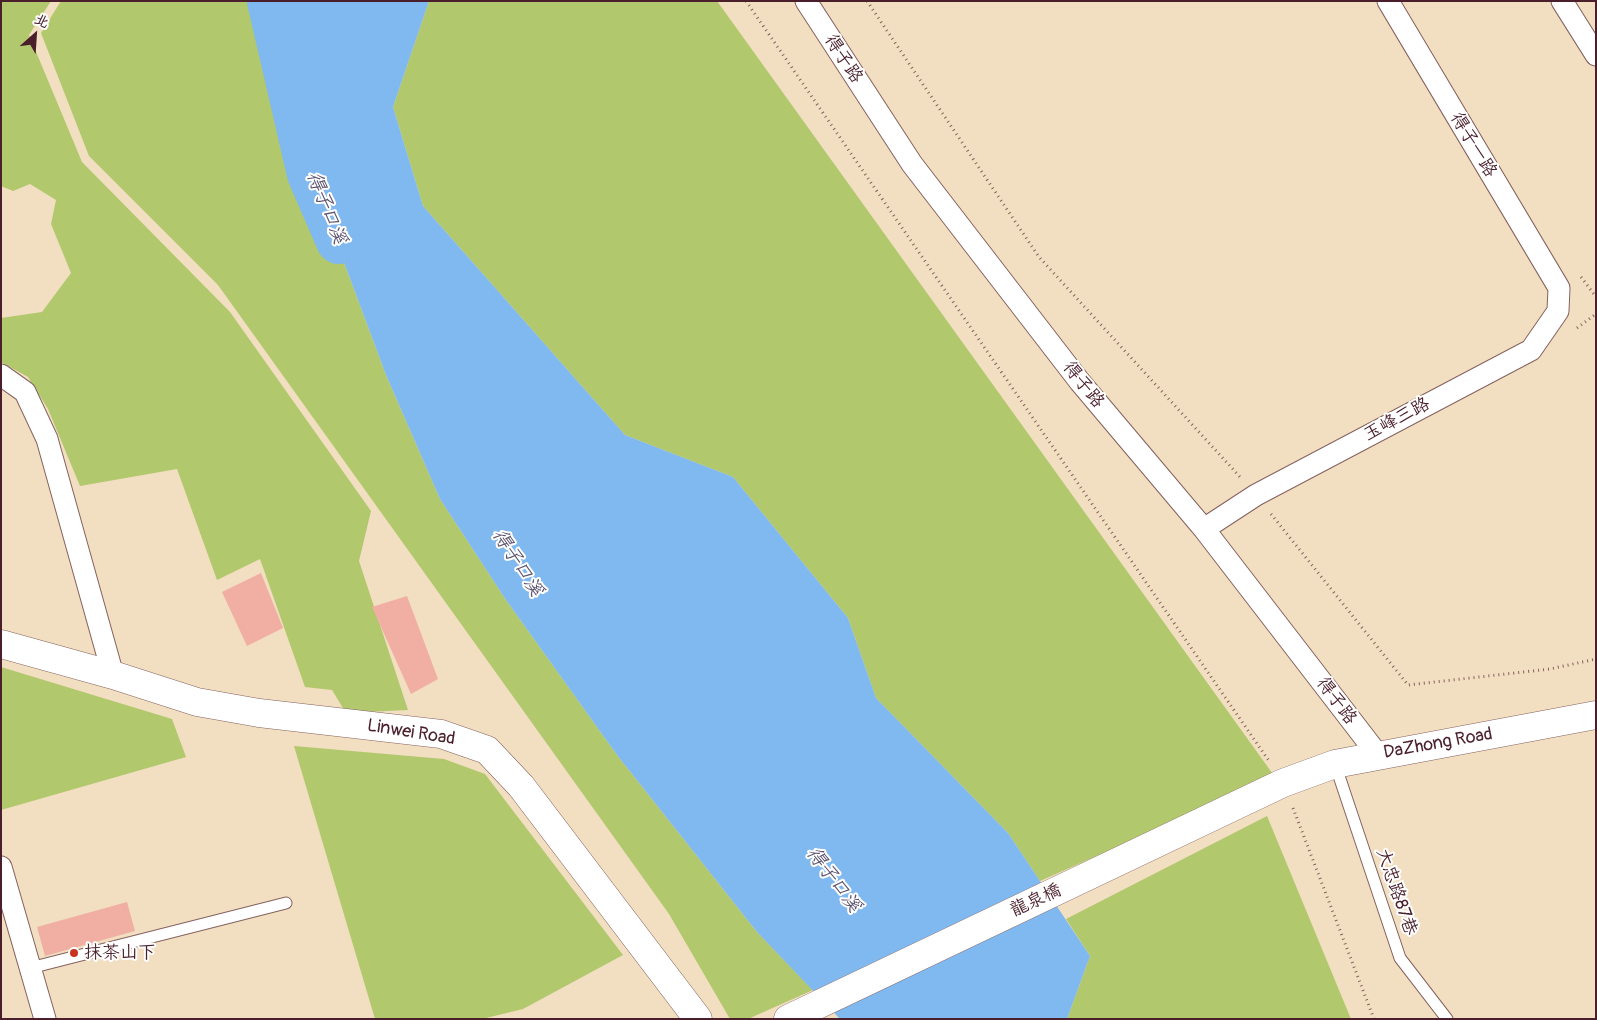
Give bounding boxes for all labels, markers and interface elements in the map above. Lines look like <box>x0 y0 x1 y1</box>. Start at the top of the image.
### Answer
north arrow <box>10 10 60 60</box>
text: 北 <box>32 10 52 32</box>
street label: 得子路 <box>819 30 867 88</box>
street label: 得子一路 <box>1445 109 1501 181</box>
water label: 得子口溪 <box>301 168 351 248</box>
street label: 得子路 <box>1058 357 1108 413</box>
street label: 玉峰三路 <box>1360 394 1434 446</box>
water label: 得子口溪 <box>487 525 547 601</box>
street label: 得子路 <box>1311 673 1361 729</box>
street label: Linwei Road <box>365 715 457 751</box>
street label: DaZhong Road <box>1382 724 1494 764</box>
water label: 得子口溪 <box>801 843 865 917</box>
street label: 大忠路87巷 <box>1371 846 1421 938</box>
street label: 龍泉橋 <box>1007 880 1065 922</box>
place label: 抹茶山下 <box>84 942 156 964</box>
marker: 抹茶山下 <box>68 947 80 959</box>

